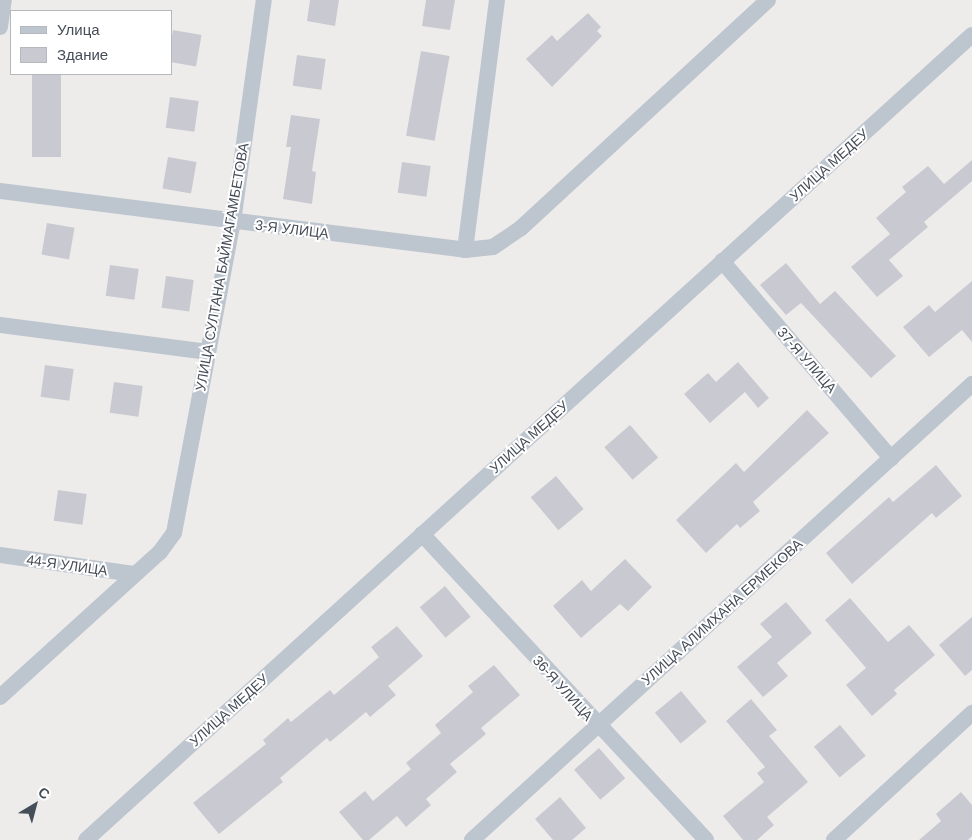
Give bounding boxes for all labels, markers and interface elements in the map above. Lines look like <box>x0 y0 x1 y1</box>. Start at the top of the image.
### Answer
legend <box>10 10 172 75</box>
text: Улица <box>57 21 100 38</box>
text: Здание <box>57 46 108 63</box>
street label: УЛИЦА МЕДЕУ <box>786 125 872 205</box>
street label: УЛИЦА СУЛТАНА БАЙМАГАМБЕТОВА <box>192 142 252 392</box>
street label: 3-Я УЛИЦА <box>254 216 330 242</box>
street label: 37-Я УЛИЦА <box>774 324 840 396</box>
street label: УЛИЦА МЕДЕУ <box>486 397 572 477</box>
street label: УЛИЦА АЛИМХАНА ЕРМЕКОВА <box>638 535 806 689</box>
street label: 44-Я УЛИЦА <box>25 551 109 579</box>
street label: 36-Я УЛИЦА <box>529 652 597 724</box>
street label: УЛИЦА МЕДЕУ <box>186 670 272 750</box>
north arrow <box>10 780 60 830</box>
text: С <box>35 784 53 802</box>

